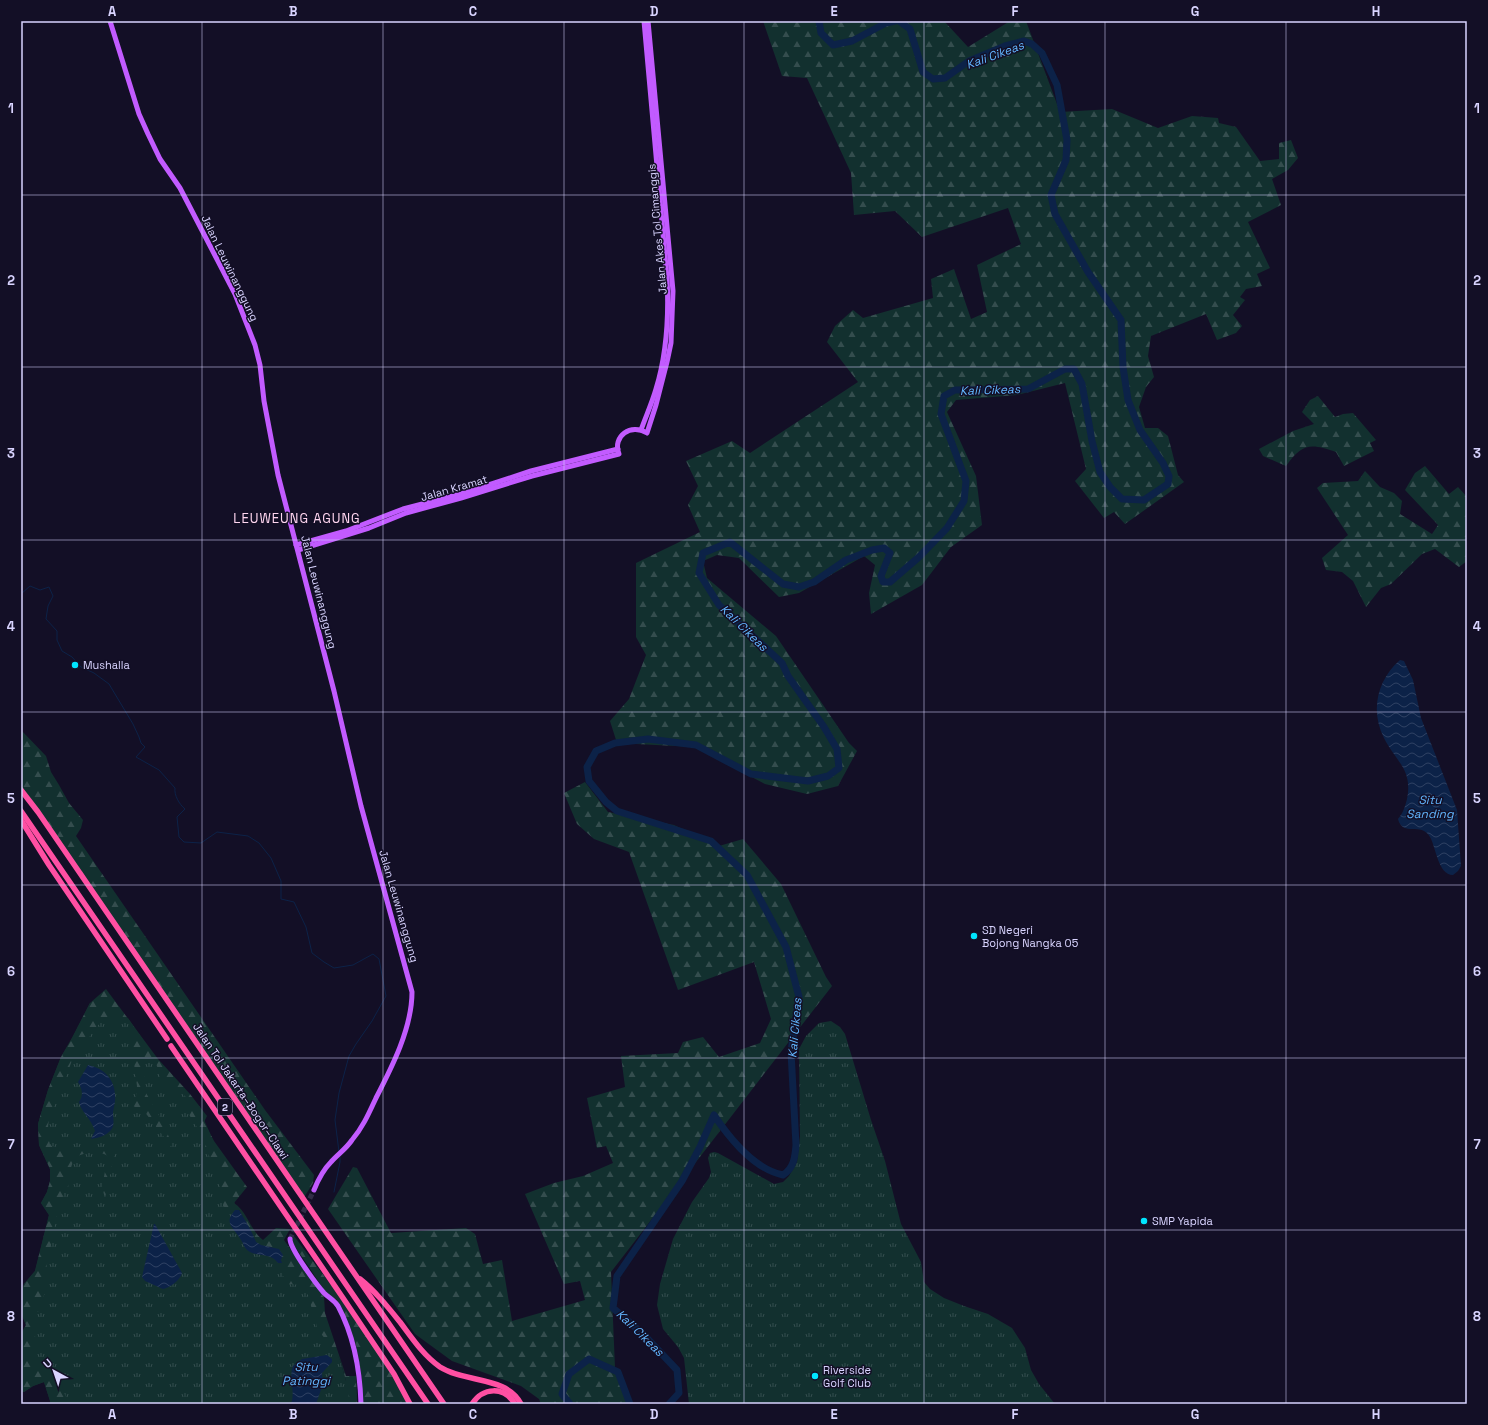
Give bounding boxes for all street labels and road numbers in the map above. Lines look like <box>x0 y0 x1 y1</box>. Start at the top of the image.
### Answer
street label: Jalan Akes Tol Cimanggis <box>644 163 670 295</box>
street label: Jalan Leuwinanggung <box>198 213 262 323</box>
street label: Jalan Kramat <box>419 472 489 504</box>
street label: Jalan Leuwinanggung <box>298 534 340 650</box>
street label: Jalan Leuwinanggung <box>376 848 422 964</box>
street label: Jalan Tol Jakarta–Bogor–Ciawi <box>190 1020 292 1162</box>
road number: 2 <box>218 1099 232 1115</box>

